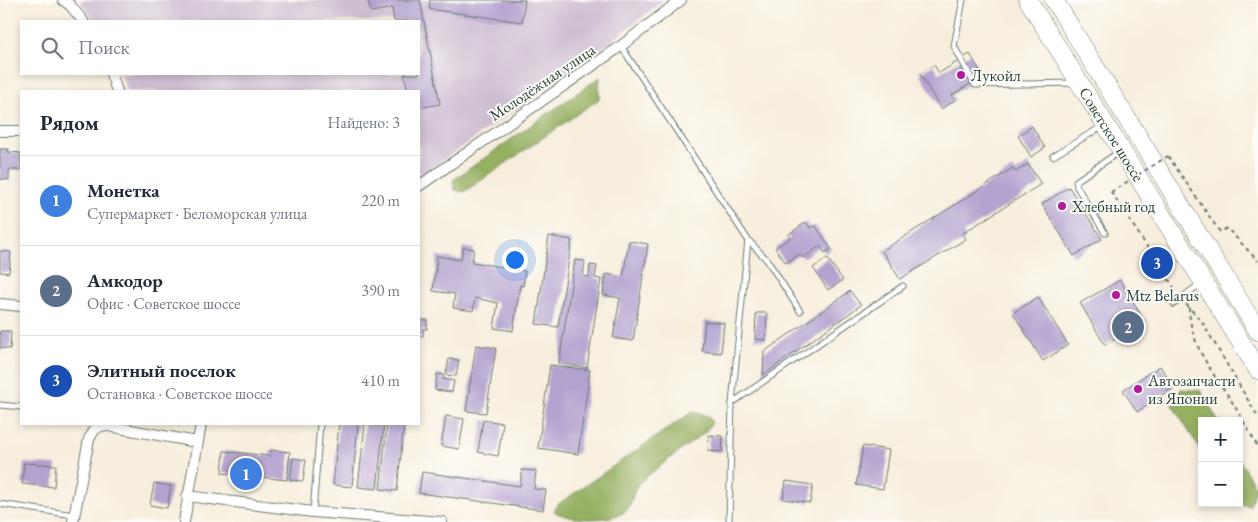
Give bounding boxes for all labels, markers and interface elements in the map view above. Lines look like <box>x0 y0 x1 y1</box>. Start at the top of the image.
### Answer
search box <box>20 20 420 75</box>
icon: search <box>38 34 66 62</box>
text: Поиск <box>78 35 130 60</box>
street label: Молодёжная улица <box>485 39 600 126</box>
place label: Лукойл <box>971 65 1021 86</box>
marker: Лукойл <box>955 69 967 81</box>
street label: Советское шоссе <box>1074 83 1149 185</box>
text: Рядом <box>40 109 99 136</box>
text: Найдено: 3 <box>328 112 400 133</box>
text: Монетка <box>87 178 160 203</box>
text: 1 <box>52 190 60 211</box>
text: 220 m <box>361 190 400 211</box>
place label: Хлебный год <box>1071 196 1156 217</box>
marker: Хлебный год <box>1056 200 1068 212</box>
text: Супермаркет · Беломорская улица <box>87 203 307 224</box>
pin: 3 <box>1141 244 1173 282</box>
your location <box>502 247 528 273</box>
text: Амкодор <box>87 268 163 293</box>
text: 2 <box>52 280 60 301</box>
text: 390 m <box>361 280 400 301</box>
place label: Mtz Belarus <box>1126 285 1199 306</box>
marker: Mtz Belarus <box>1110 289 1122 301</box>
text: Офис · Советское шоссе <box>87 293 241 314</box>
pin: 2 <box>1112 308 1144 346</box>
text: Элитный поселок <box>87 358 236 383</box>
text: 3 <box>52 370 60 391</box>
text: 410 m <box>361 370 400 391</box>
place label: Автозапчасти из Японии <box>1147 370 1236 409</box>
text: Остановка · Советское шоссе <box>87 383 273 404</box>
marker: Автозапчасти из Японии <box>1132 383 1144 395</box>
map controls <box>1198 417 1243 507</box>
button: + <box>1198 417 1243 462</box>
pin: 1 <box>230 455 262 493</box>
button: − <box>1198 462 1243 507</box>

